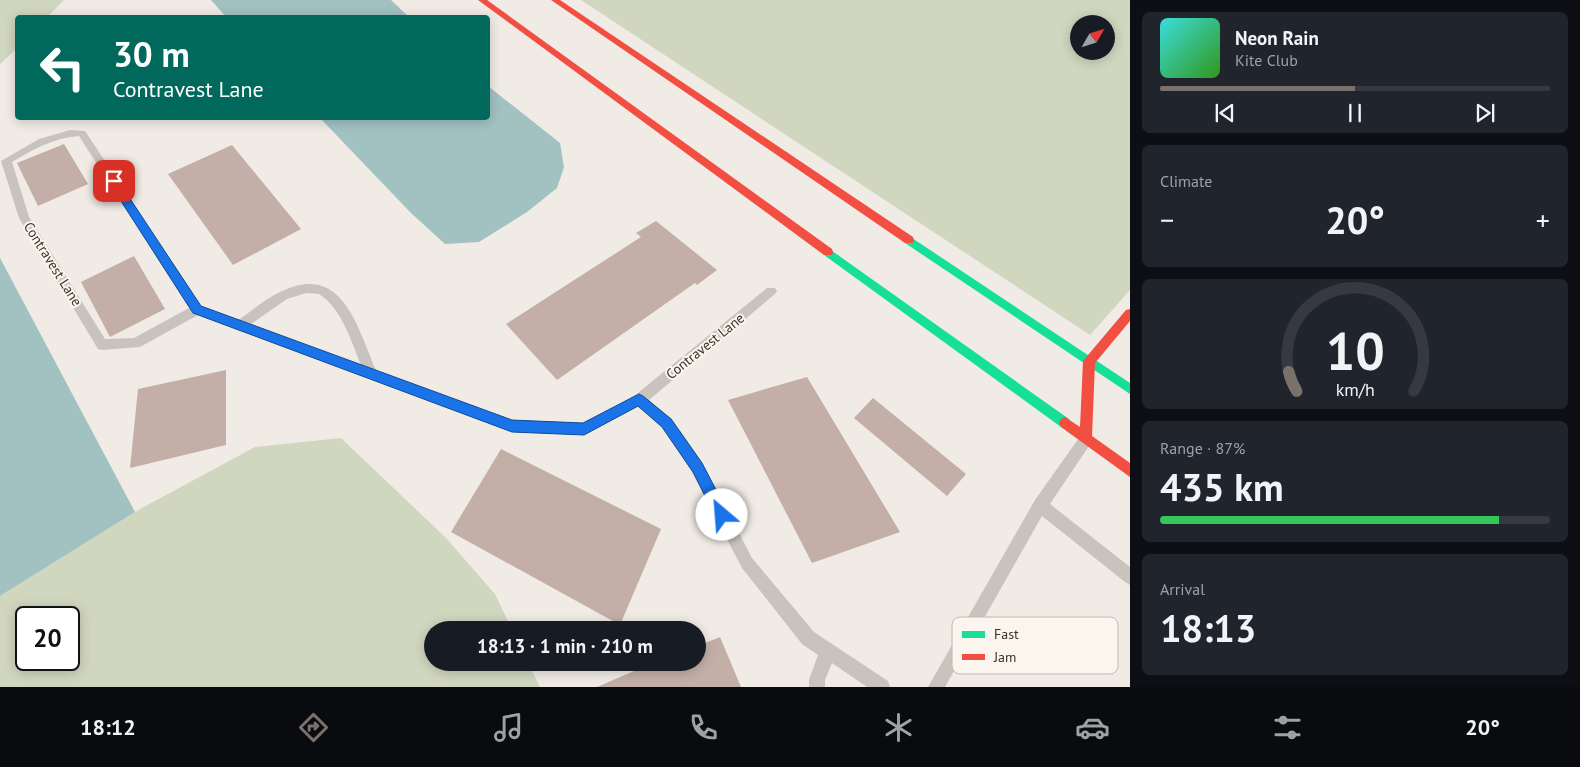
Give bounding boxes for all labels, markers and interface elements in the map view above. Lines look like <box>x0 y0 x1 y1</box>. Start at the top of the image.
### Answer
north arrow <box>1070 15 1115 60</box>
map controls <box>1070 15 1115 60</box>
text: Neon Rain <box>1235 26 1319 50</box>
text: 30 m <box>113 31 190 77</box>
icon: left <box>30 35 95 100</box>
text: Kite Club <box>1235 50 1298 70</box>
text: Contravest Lane <box>113 75 264 103</box>
icon: previous <box>1211 99 1239 127</box>
icon: pause <box>1341 99 1369 127</box>
icon: next <box>1471 99 1499 127</box>
pin <box>93 160 135 202</box>
icon: arrive <box>100 167 128 195</box>
text: Climate <box>1160 171 1212 191</box>
text: 20° <box>1325 195 1385 244</box>
text: − <box>1160 201 1174 238</box>
text: + <box>1536 201 1550 238</box>
street label: Contravest Lane <box>20 219 86 309</box>
street label: Contravest Lane <box>662 309 748 383</box>
text: 10 <box>1326 317 1384 384</box>
text: km/h <box>1335 378 1375 401</box>
text: Range · 87% <box>1160 438 1245 458</box>
text: 435 km <box>1160 462 1284 511</box>
position arrow <box>695 488 747 540</box>
text: Arrival <box>1160 579 1205 599</box>
text: 18:13 <box>1160 603 1256 652</box>
speed limit sign: 20 <box>15 606 80 671</box>
legend <box>952 617 1118 674</box>
text: Fast <box>994 625 1019 643</box>
text: 18:13 · 1 min · 210 m <box>477 634 653 658</box>
text: Jam <box>993 648 1016 666</box>
icon: directions <box>296 710 331 745</box>
icon: music <box>491 710 526 745</box>
icon: phone <box>686 710 721 745</box>
icon: climate <box>881 710 916 745</box>
icon: car <box>1075 710 1110 745</box>
icon: filters <box>1270 710 1305 745</box>
text: 18:12 <box>80 713 136 741</box>
text: 20° <box>1465 713 1500 741</box>

